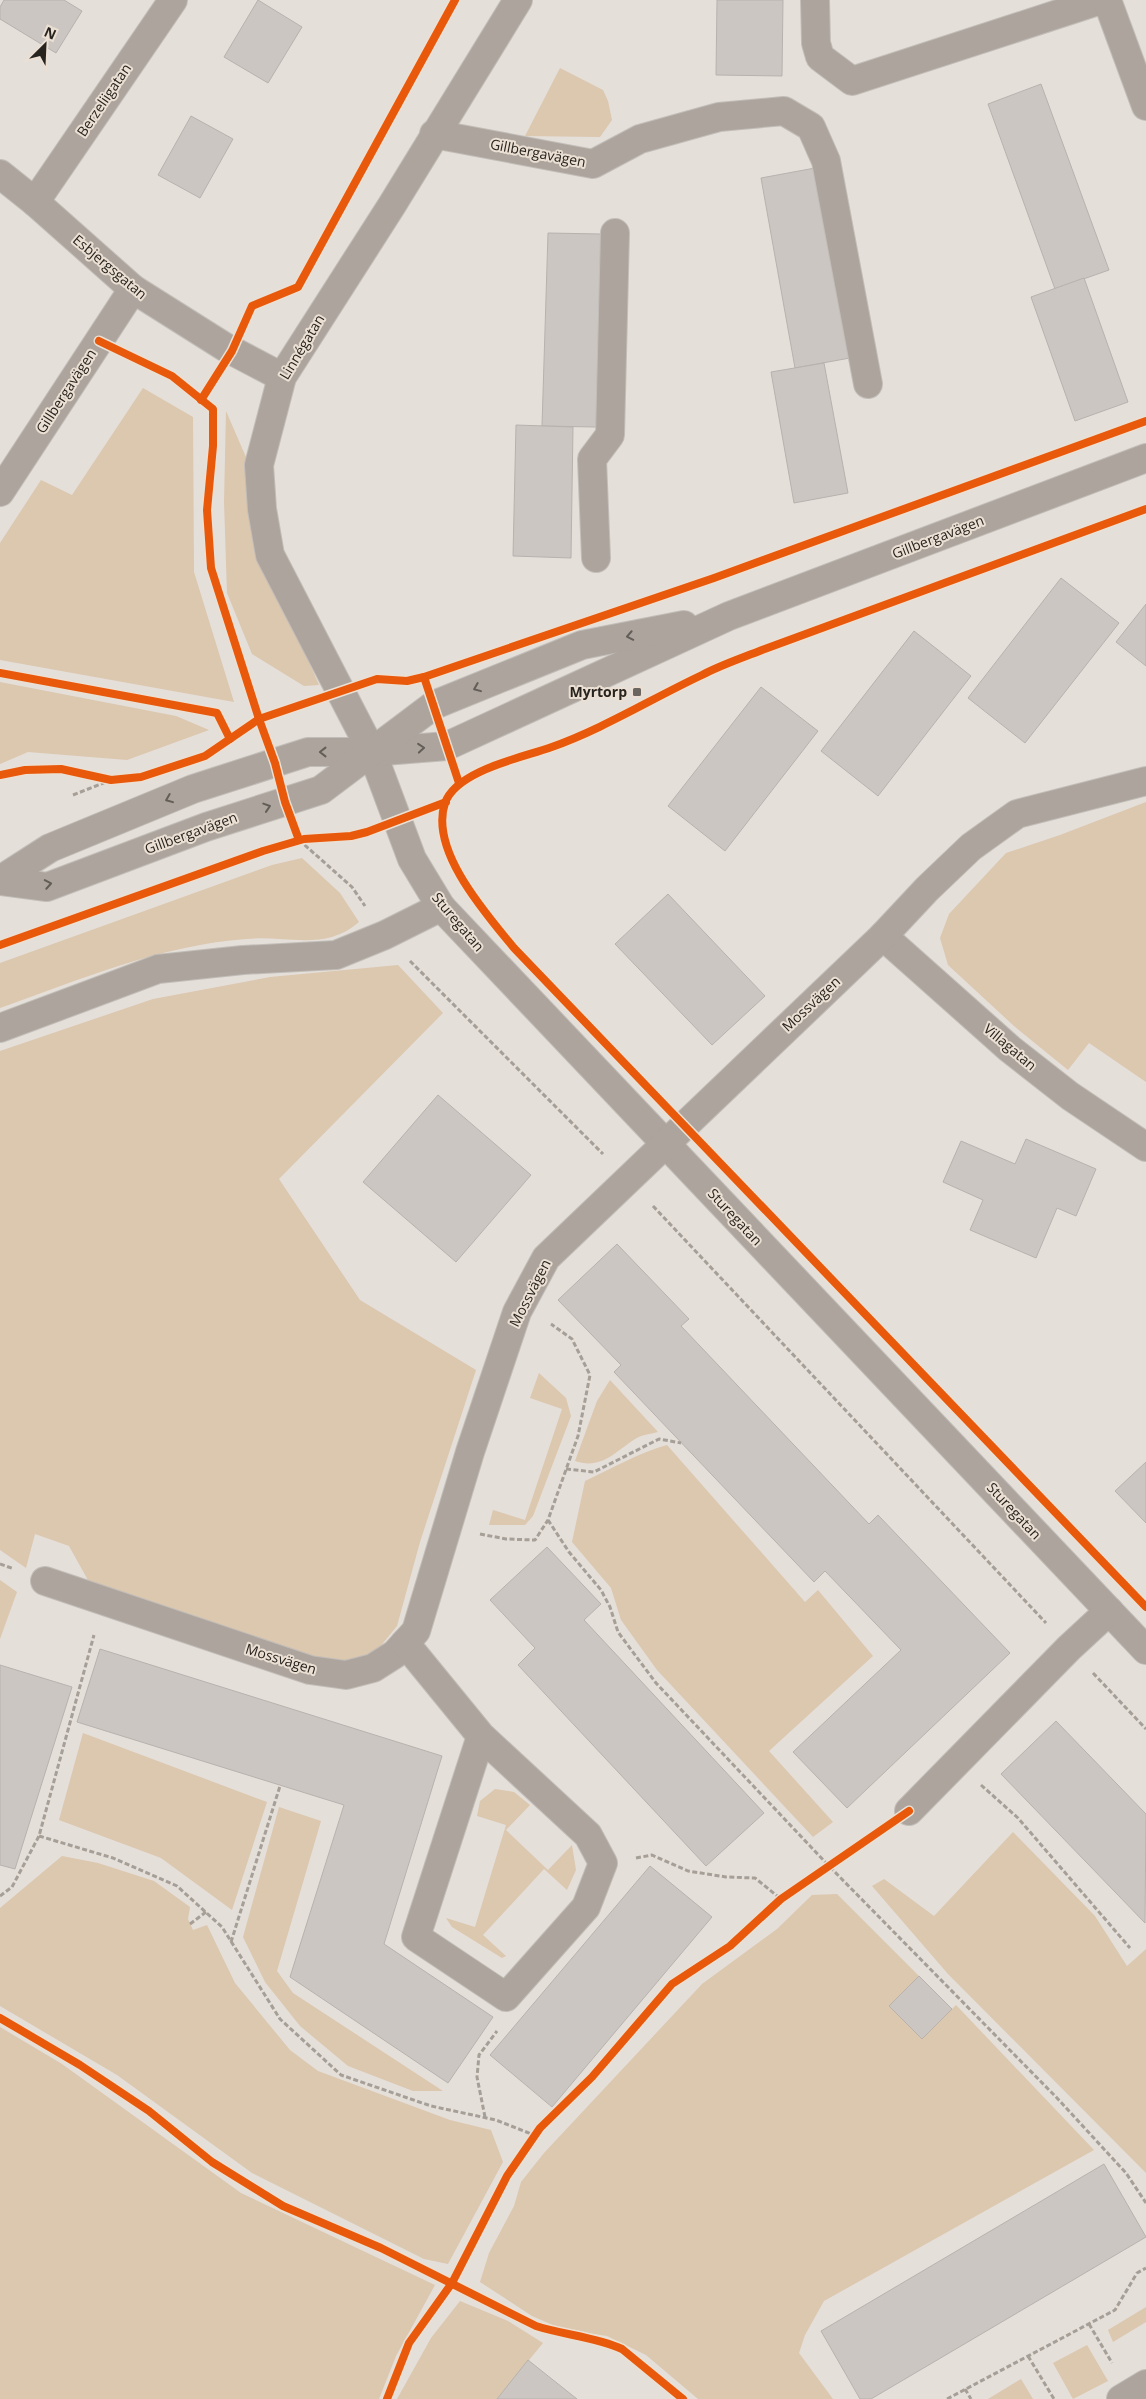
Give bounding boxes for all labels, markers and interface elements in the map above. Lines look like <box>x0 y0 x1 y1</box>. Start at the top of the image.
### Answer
north arrow <box>20 20 70 70</box>
text: N <box>41 22 60 44</box>
street label: Berzeliigatan <box>72 59 135 140</box>
street label: Gillbergavägen <box>489 134 588 171</box>
street label: Esbjergsgatan <box>69 230 151 303</box>
street label: Linnégatan <box>275 311 328 383</box>
street label: Gillbergavägen <box>31 345 100 437</box>
street label: Gillbergavägen <box>889 510 987 563</box>
one-way arrow <box>626 630 634 641</box>
one-way arrow <box>473 682 481 692</box>
place label: Myrtorp <box>570 682 627 701</box>
marker: Myrtorp <box>631 686 643 698</box>
one-way arrow <box>417 743 425 754</box>
one-way arrow <box>319 747 326 757</box>
one-way arrow <box>165 794 173 804</box>
one-way arrow <box>262 803 271 813</box>
street label: Gillbergavägen <box>142 807 240 858</box>
one-way arrow <box>44 880 53 890</box>
street label: Sturegatan <box>428 888 489 955</box>
street label: Mossvägen <box>777 972 844 1036</box>
street label: Villagatan <box>980 1019 1041 1074</box>
street label: Sturegatan <box>704 1184 767 1249</box>
street label: Mossvägen <box>504 1256 555 1330</box>
street label: Sturegatan <box>983 1478 1046 1543</box>
street label: Mossvägen <box>243 1639 319 1678</box>

